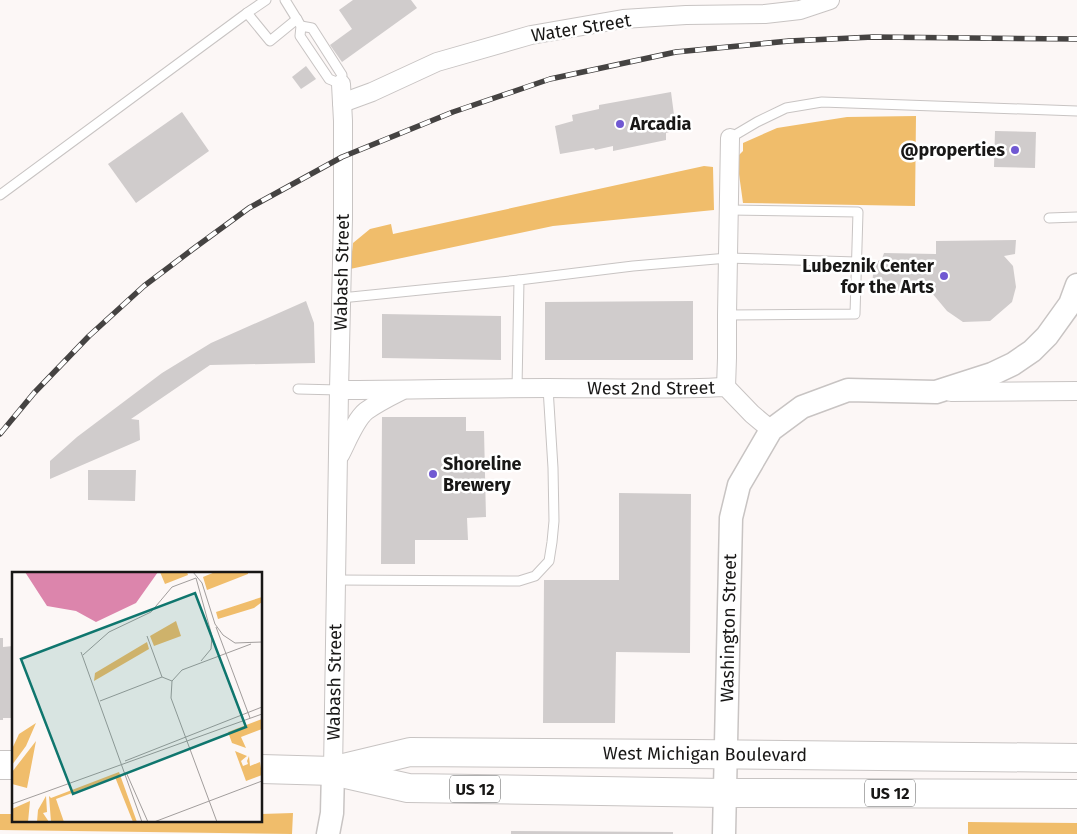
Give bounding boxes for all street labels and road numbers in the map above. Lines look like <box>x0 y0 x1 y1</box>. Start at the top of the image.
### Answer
street label: Water Street <box>530 9 633 47</box>
street label: Wabash Street <box>329 213 354 331</box>
street label: West 2nd Street <box>587 376 716 400</box>
street label: Washington Street <box>716 553 741 703</box>
street label: Wabash Street <box>322 623 346 741</box>
street label: West Michigan Boulevard <box>603 742 807 766</box>
road number: US 12 <box>450 776 500 802</box>
road number: US 12 <box>865 780 915 806</box>

